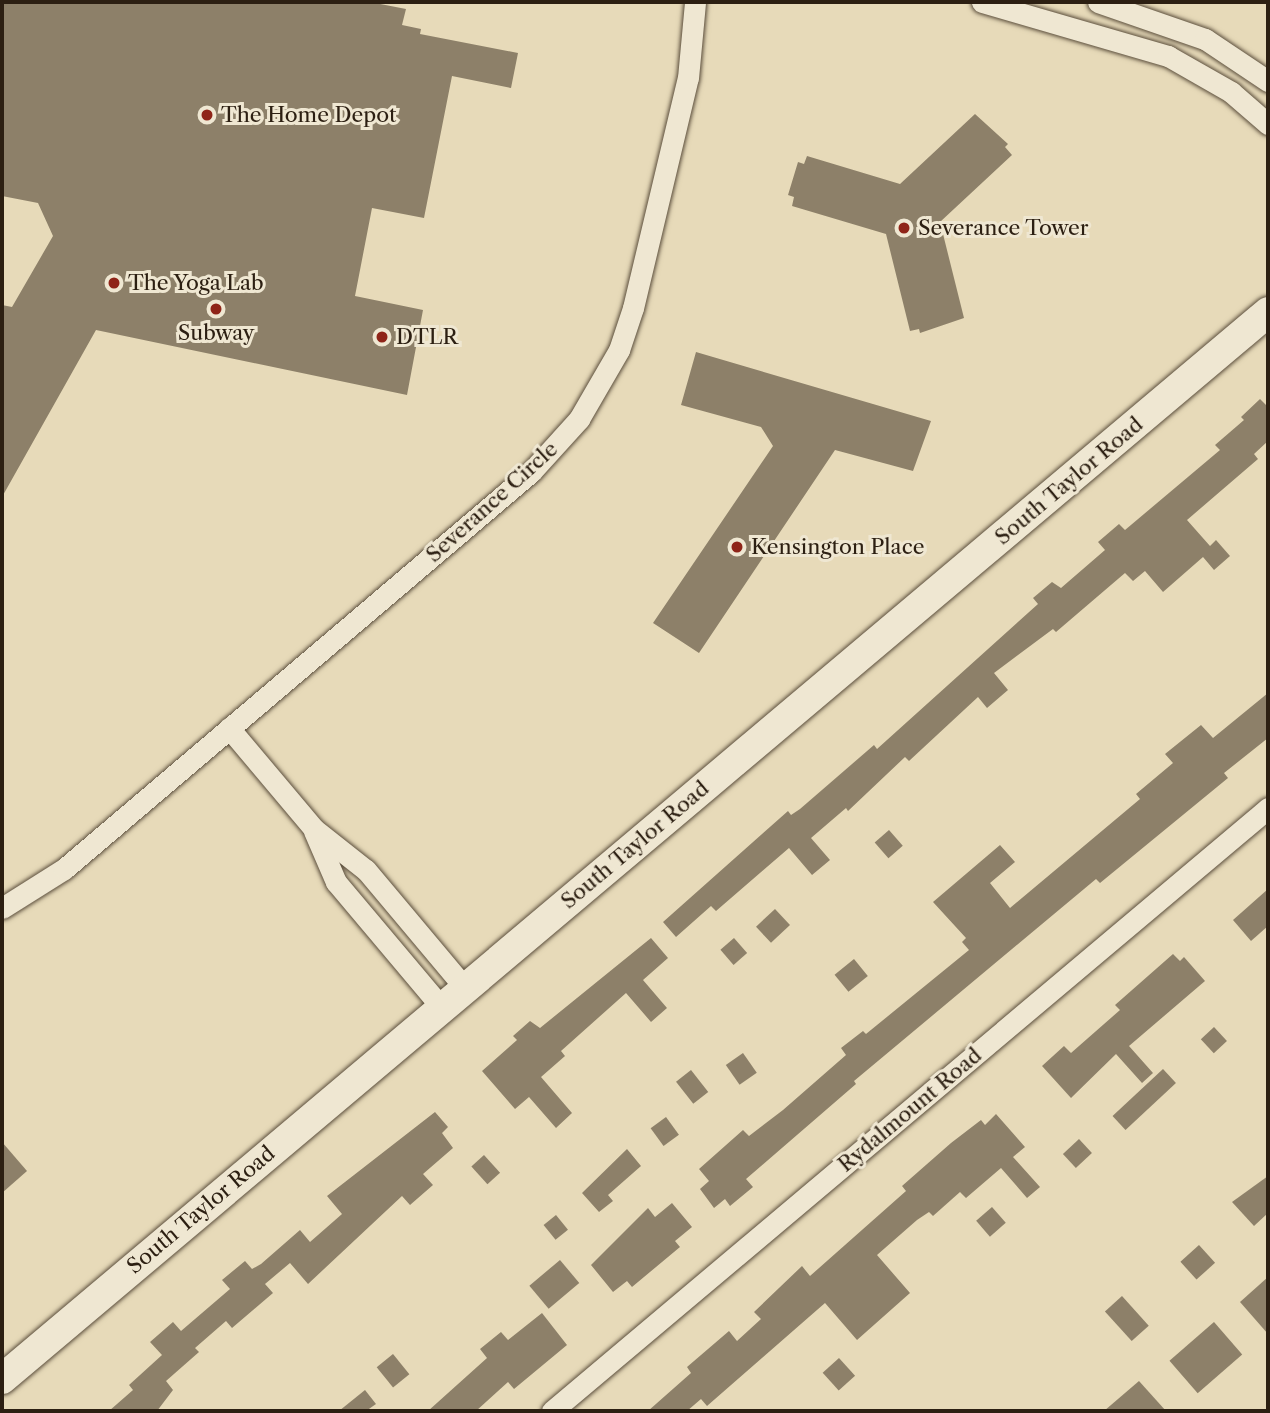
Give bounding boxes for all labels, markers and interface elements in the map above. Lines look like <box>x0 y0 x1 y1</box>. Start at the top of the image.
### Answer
place label: The Home Depot <box>221 102 397 128</box>
marker: The Home Depot <box>199 107 215 123</box>
place label: Severance Tower <box>918 215 1089 241</box>
marker: Severance Tower <box>896 220 912 236</box>
place label: The Yoga Lab <box>128 270 265 296</box>
marker: The Yoga Lab <box>106 275 122 291</box>
marker: Subway <box>208 301 224 317</box>
place label: Subway <box>178 320 254 346</box>
place label: DTLR <box>396 324 458 350</box>
marker: DTLR <box>374 329 390 345</box>
street label: South Taylor Road <box>990 412 1148 550</box>
street label: Severance Circle <box>421 436 563 568</box>
place label: Kensington Place <box>751 534 924 560</box>
marker: Kensington Place <box>729 539 745 555</box>
street label: South Taylor Road <box>556 776 714 914</box>
street label: Rydalmount Road <box>833 1043 987 1177</box>
street label: South Taylor Road <box>122 1141 280 1279</box>

